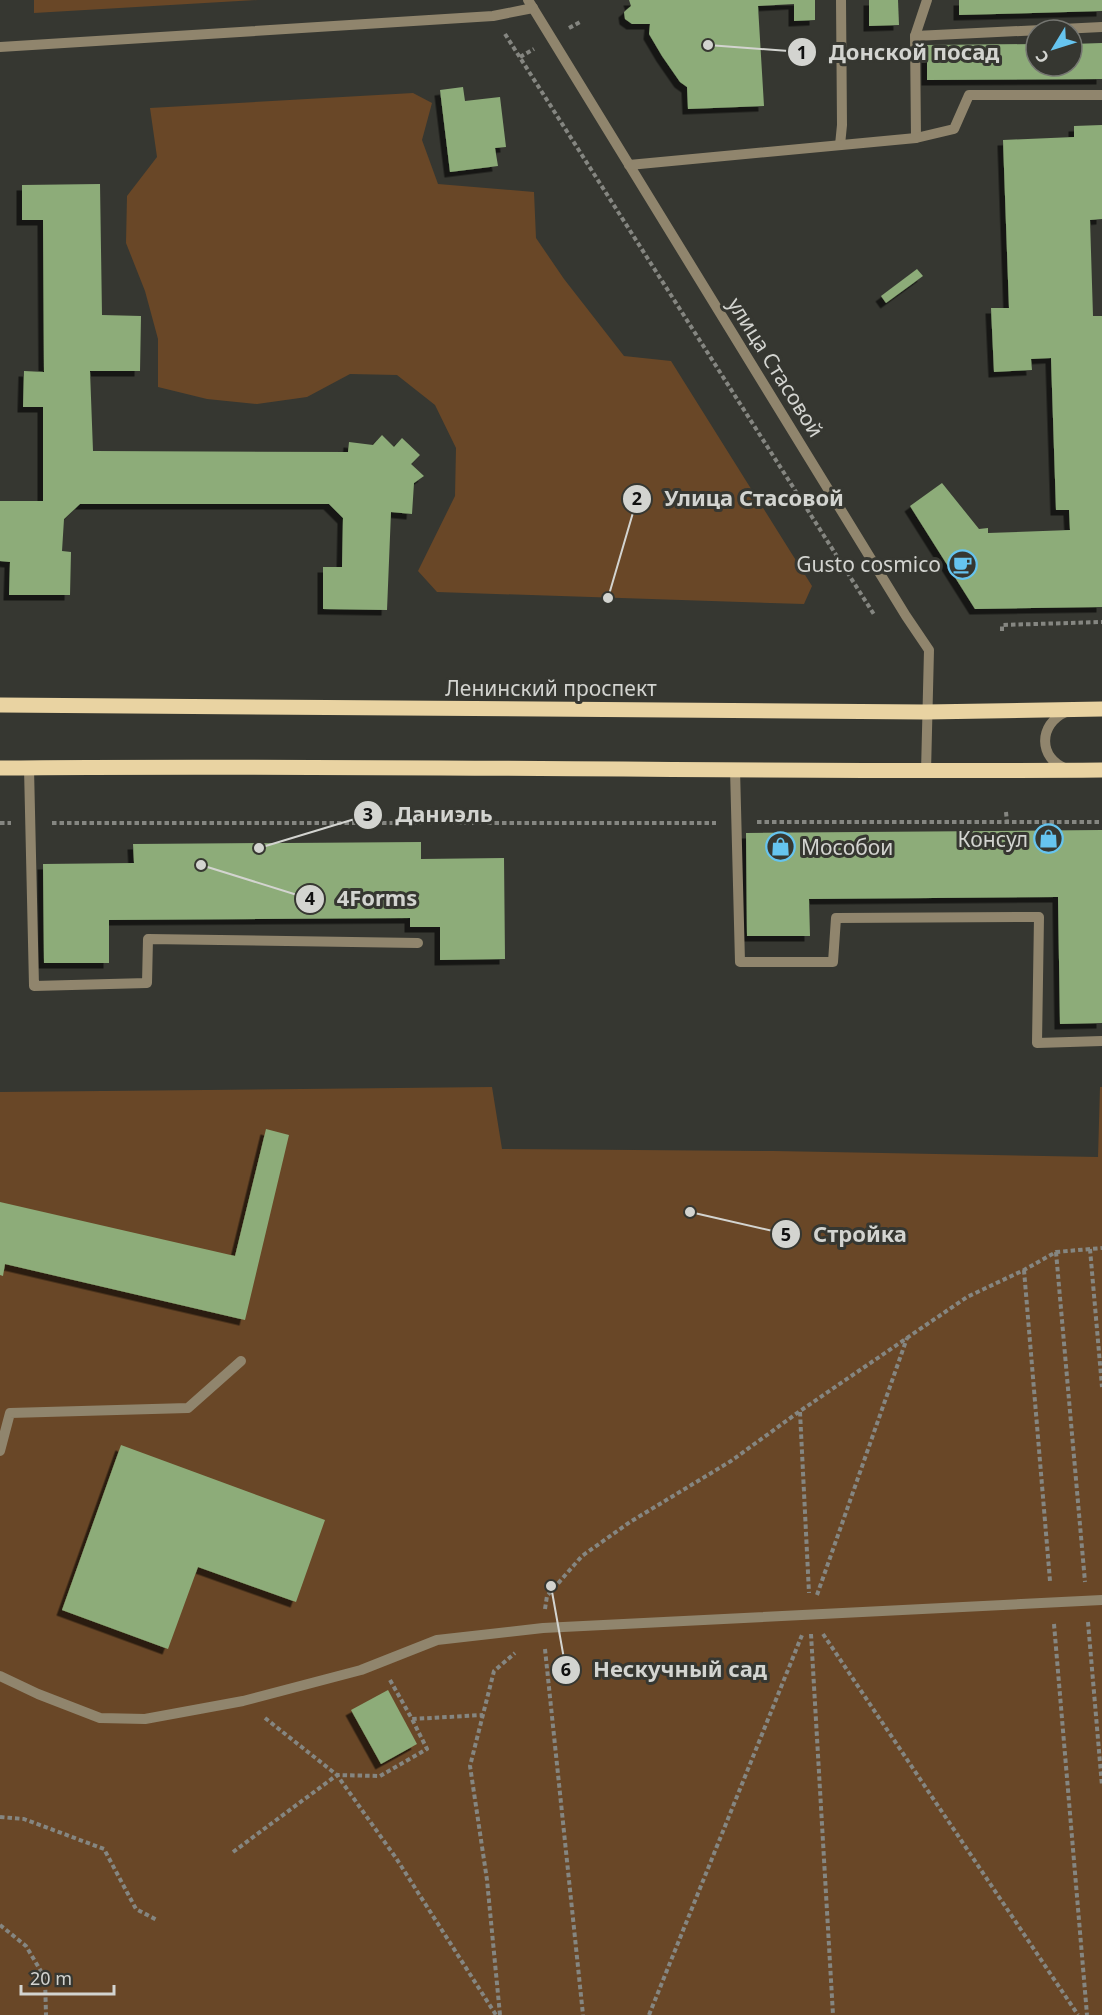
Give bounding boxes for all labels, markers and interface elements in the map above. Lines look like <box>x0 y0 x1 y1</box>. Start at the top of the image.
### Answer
north arrow <box>1024 18 1084 78</box>
callout: Донской посад <box>787 32 1012 72</box>
text: Донской посад <box>829 36 999 66</box>
text: 1 <box>797 40 807 64</box>
text: С <box>1030 46 1054 68</box>
street label: улица Стасовой <box>722 292 830 442</box>
callout: Улица Стасовой <box>622 479 856 519</box>
text: Улица Стасовой <box>664 482 844 512</box>
text: 2 <box>632 486 642 510</box>
cafe icon: Gusto cosmico <box>946 548 978 580</box>
place label: Gusto cosmico <box>796 550 941 578</box>
street label: Ленинский проспект <box>445 674 657 702</box>
callout: Даниэль <box>353 795 505 835</box>
text: Даниэль <box>395 798 493 828</box>
text: 3 <box>363 802 373 826</box>
shop icon: Консул <box>1033 823 1065 855</box>
place label: Консул <box>958 825 1028 853</box>
shop icon: Мособои <box>764 831 796 863</box>
place label: Мособои <box>801 833 893 861</box>
callout: 4Forms <box>295 879 429 919</box>
text: 4Forms <box>337 882 417 912</box>
text: 4 <box>305 886 315 910</box>
callout: Стройка <box>771 1214 919 1254</box>
text: Стройка <box>813 1218 907 1248</box>
text: 5 <box>781 1222 791 1246</box>
callout: Нескучный сад <box>551 1650 779 1690</box>
text: Нескучный сад <box>593 1653 767 1683</box>
text: 6 <box>561 1657 571 1681</box>
scale bar <box>21 1958 114 1996</box>
text: 20 m <box>30 1966 72 1990</box>

